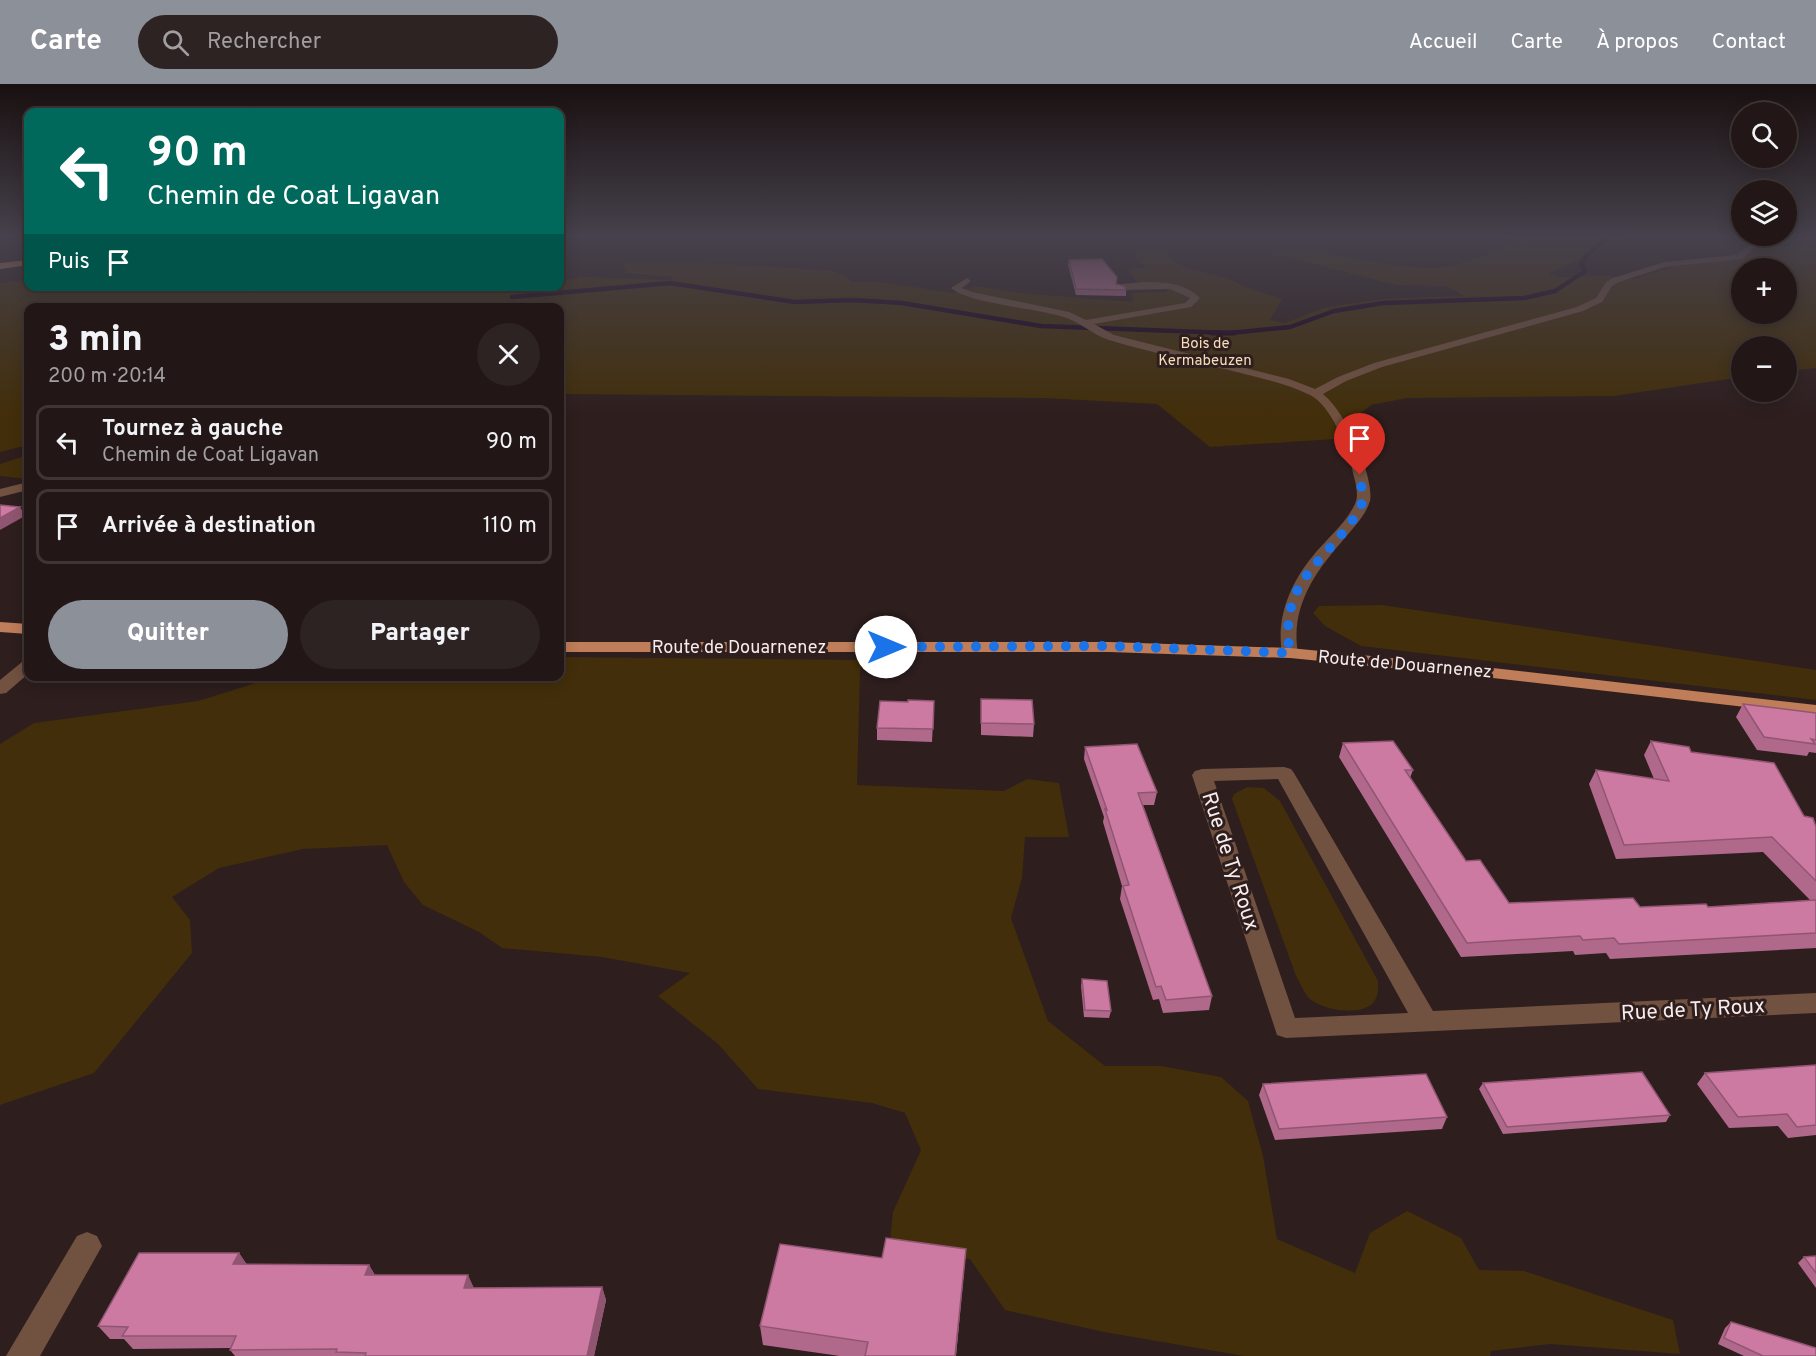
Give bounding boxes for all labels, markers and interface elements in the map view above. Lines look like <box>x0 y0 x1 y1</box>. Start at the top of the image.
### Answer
search box <box>138 15 558 69</box>
text: Carte <box>30 24 102 60</box>
icon: search <box>159 26 192 59</box>
text: Rechercher <box>207 29 321 56</box>
text: Accueil <box>1409 29 1478 56</box>
text: Carte <box>1511 29 1563 56</box>
text: À propos <box>1596 29 1679 56</box>
text: Contact <box>1712 29 1786 56</box>
map controls <box>1731 102 1797 402</box>
button: search <box>1731 102 1797 168</box>
text: 90 m <box>147 128 248 181</box>
icon: left <box>48 132 126 210</box>
text: Chemin de Coat Ligavan <box>147 180 440 214</box>
button: layers <box>1731 180 1797 246</box>
icon: arrive <box>102 246 135 279</box>
text: Puis <box>48 249 90 276</box>
button: + <box>1731 258 1797 324</box>
text: 3 min <box>48 318 143 364</box>
button: close <box>477 323 540 386</box>
park label: Bois de Kermabeuzen <box>1158 335 1252 371</box>
button: − <box>1731 336 1797 402</box>
text: 200 m · 20:14 <box>48 364 166 390</box>
pin <box>1334 413 1385 475</box>
text: Tournez à gauche <box>102 416 283 443</box>
icon: arrive <box>1343 422 1376 455</box>
icon: left <box>51 426 84 459</box>
text: 90 m <box>486 429 537 456</box>
text: Chemin de Coat Ligavan <box>102 443 319 469</box>
icon: arrive <box>51 510 84 543</box>
text: Arrivée à destination <box>102 513 316 540</box>
text: 110 m <box>483 513 537 540</box>
button: Quitter <box>48 600 288 669</box>
button: Partager <box>300 600 540 669</box>
position arrow <box>854 615 918 679</box>
street label: Route de Douarnenez <box>652 637 826 660</box>
street label: Route de Douarnenez <box>1317 646 1493 685</box>
street label: Rue de Ty Roux <box>1194 789 1265 934</box>
street label: Rue de Ty Roux <box>1620 993 1766 1028</box>

